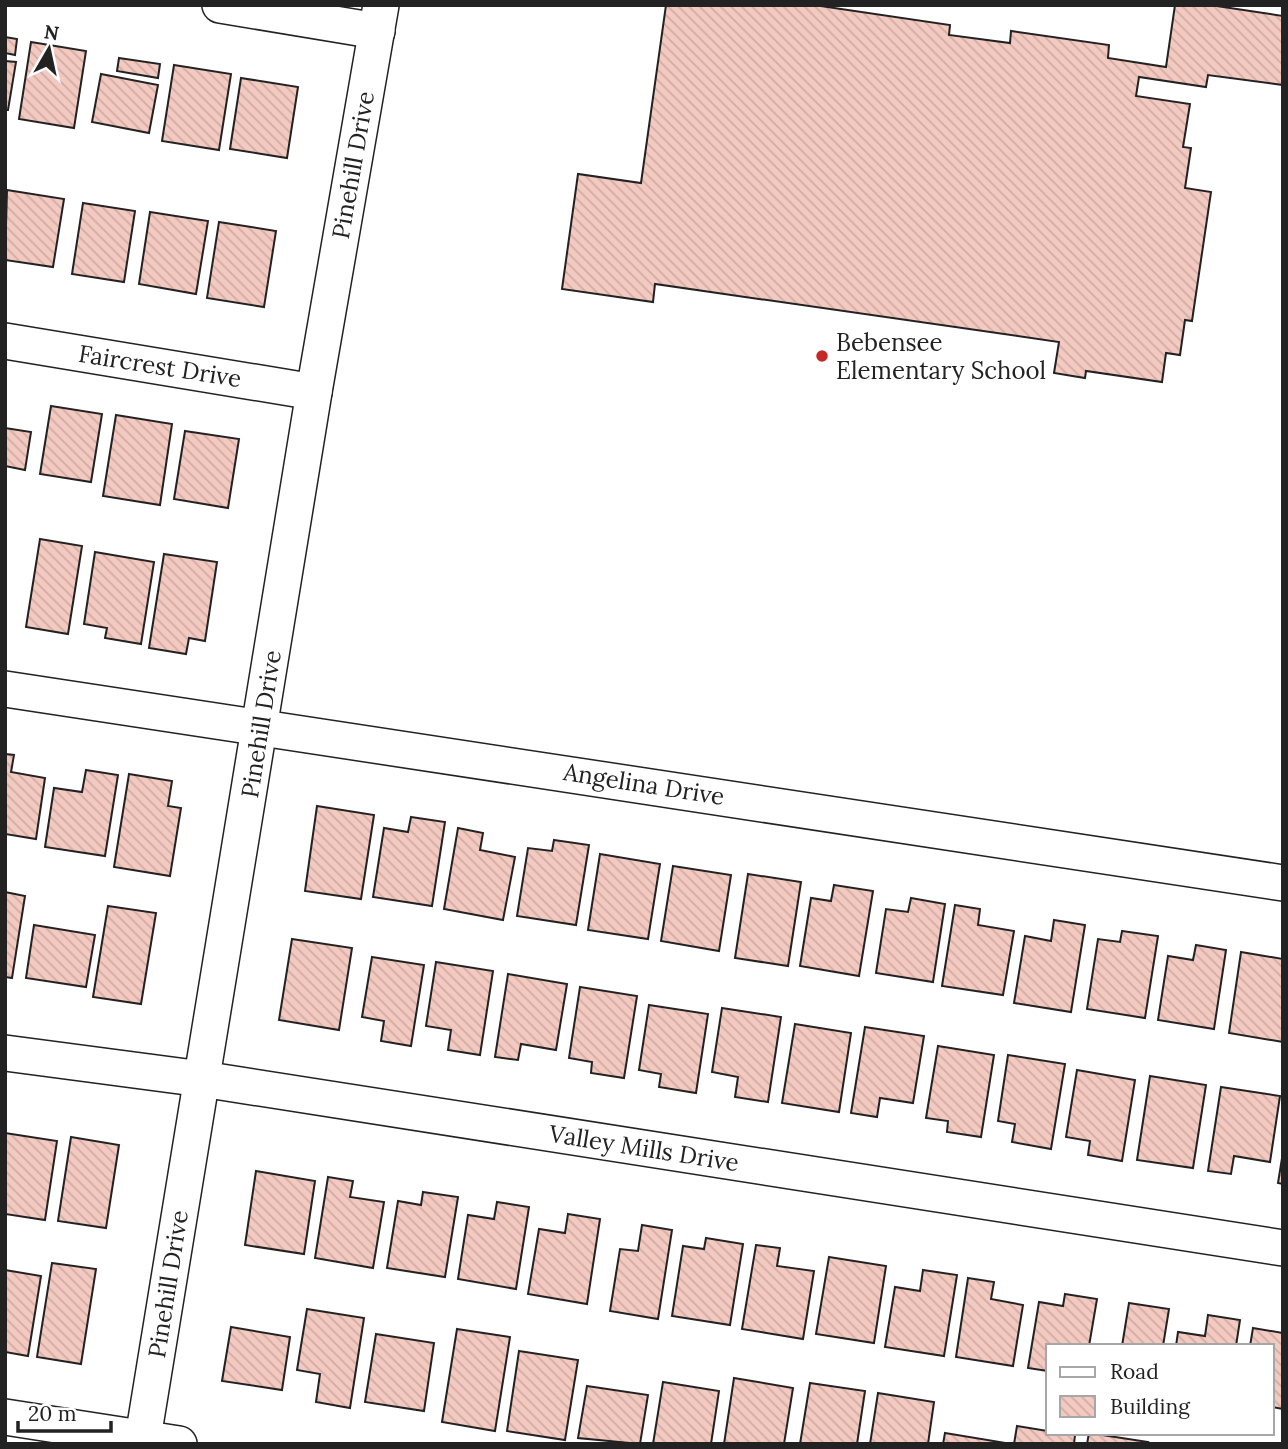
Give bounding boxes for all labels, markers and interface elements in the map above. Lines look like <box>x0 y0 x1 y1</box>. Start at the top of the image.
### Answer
north arrow <box>14 14 84 84</box>
text: N <box>43 19 61 45</box>
street label: Pinehill Drive <box>325 89 381 241</box>
place label: Bebensee Elementary School <box>836 327 1046 386</box>
street label: Faircrest Drive <box>76 338 244 394</box>
marker: Bebensee Elementary School <box>814 348 830 364</box>
street label: Pinehill Drive <box>234 648 288 800</box>
street label: Angelina Drive <box>560 756 727 812</box>
street label: Valley Mills Drive <box>546 1118 741 1178</box>
street label: Pinehill Drive <box>141 1208 195 1360</box>
legend <box>1046 1344 1274 1435</box>
text: Road <box>1110 1358 1159 1385</box>
scale bar <box>18 1390 110 1434</box>
text: Building <box>1110 1393 1190 1420</box>
text: 20 m <box>28 1400 77 1427</box>

